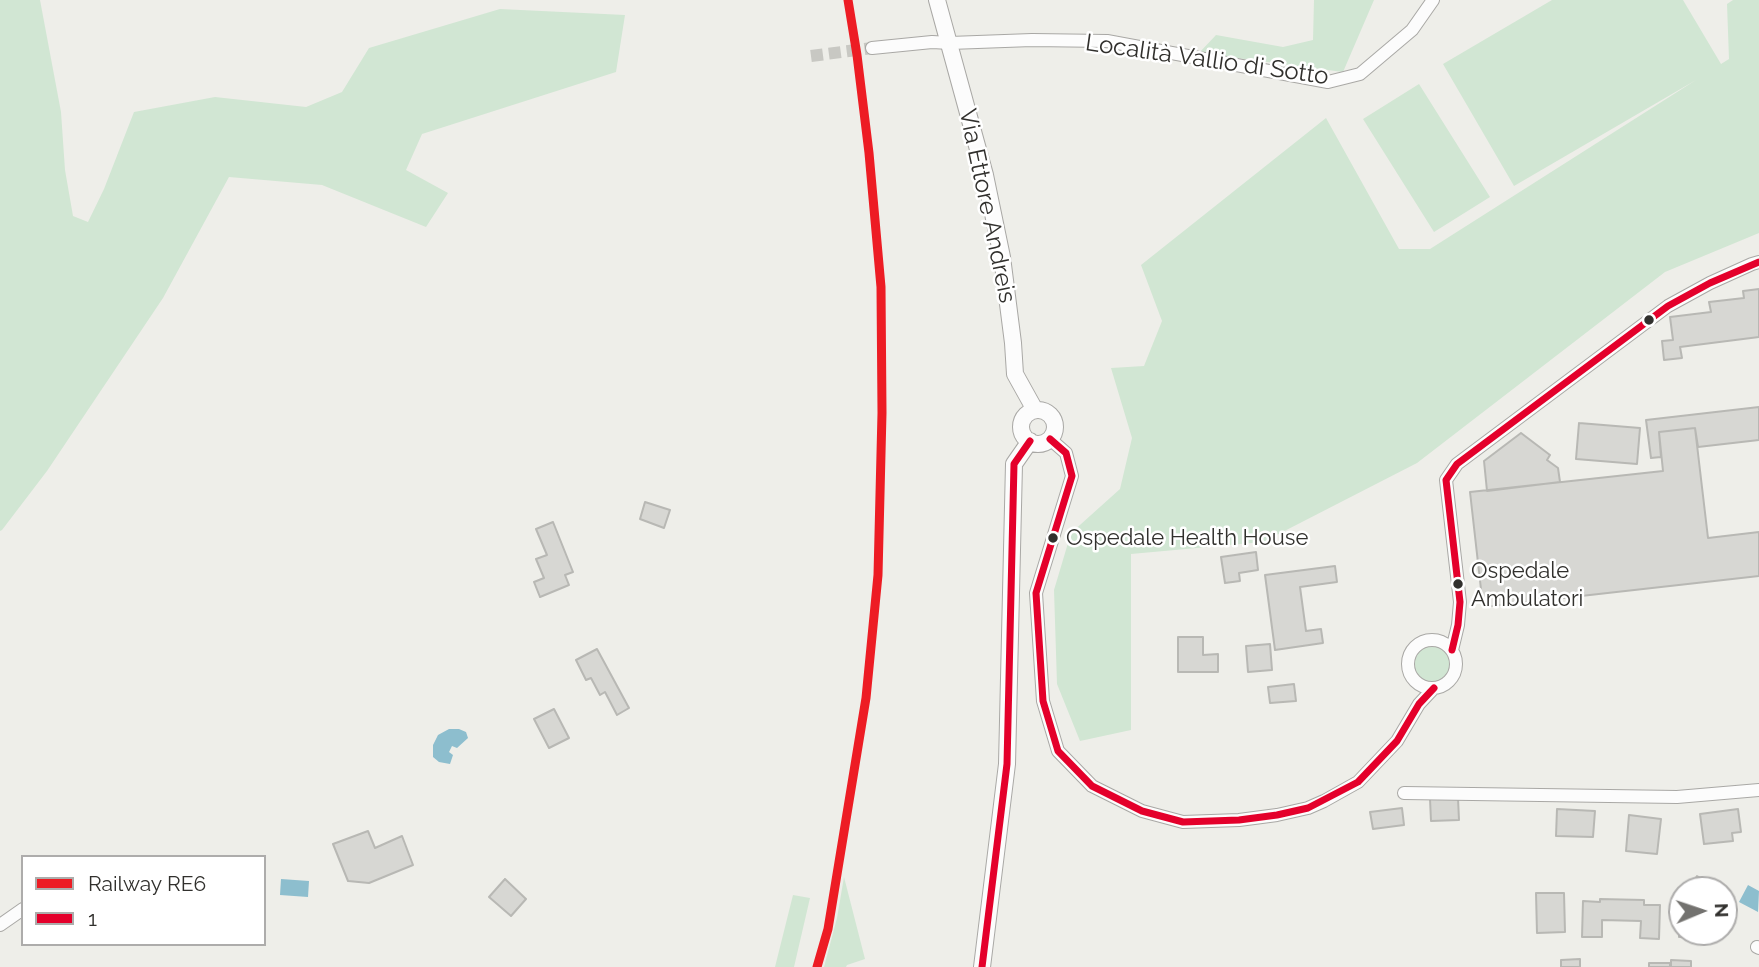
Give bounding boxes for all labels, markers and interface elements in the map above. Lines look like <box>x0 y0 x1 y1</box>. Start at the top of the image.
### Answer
street label: Località Vallio di Sotto <box>1084 29 1330 91</box>
street label: Via Ettore Andreis <box>952 106 1022 306</box>
unlabelled marker <box>1642 313 1656 327</box>
place label: Ospedale Health House <box>1066 525 1308 551</box>
marker: Ospedale Health House <box>1046 531 1060 545</box>
place label: Ospedale Ambulatori <box>1471 558 1583 610</box>
marker: Ospedale Ambulatori <box>1451 577 1465 591</box>
legend <box>21 855 266 946</box>
text: Railway RE6 <box>88 871 206 896</box>
north arrow <box>1668 876 1738 946</box>
text: N <box>1711 903 1733 918</box>
text: 1 <box>88 906 97 931</box>

